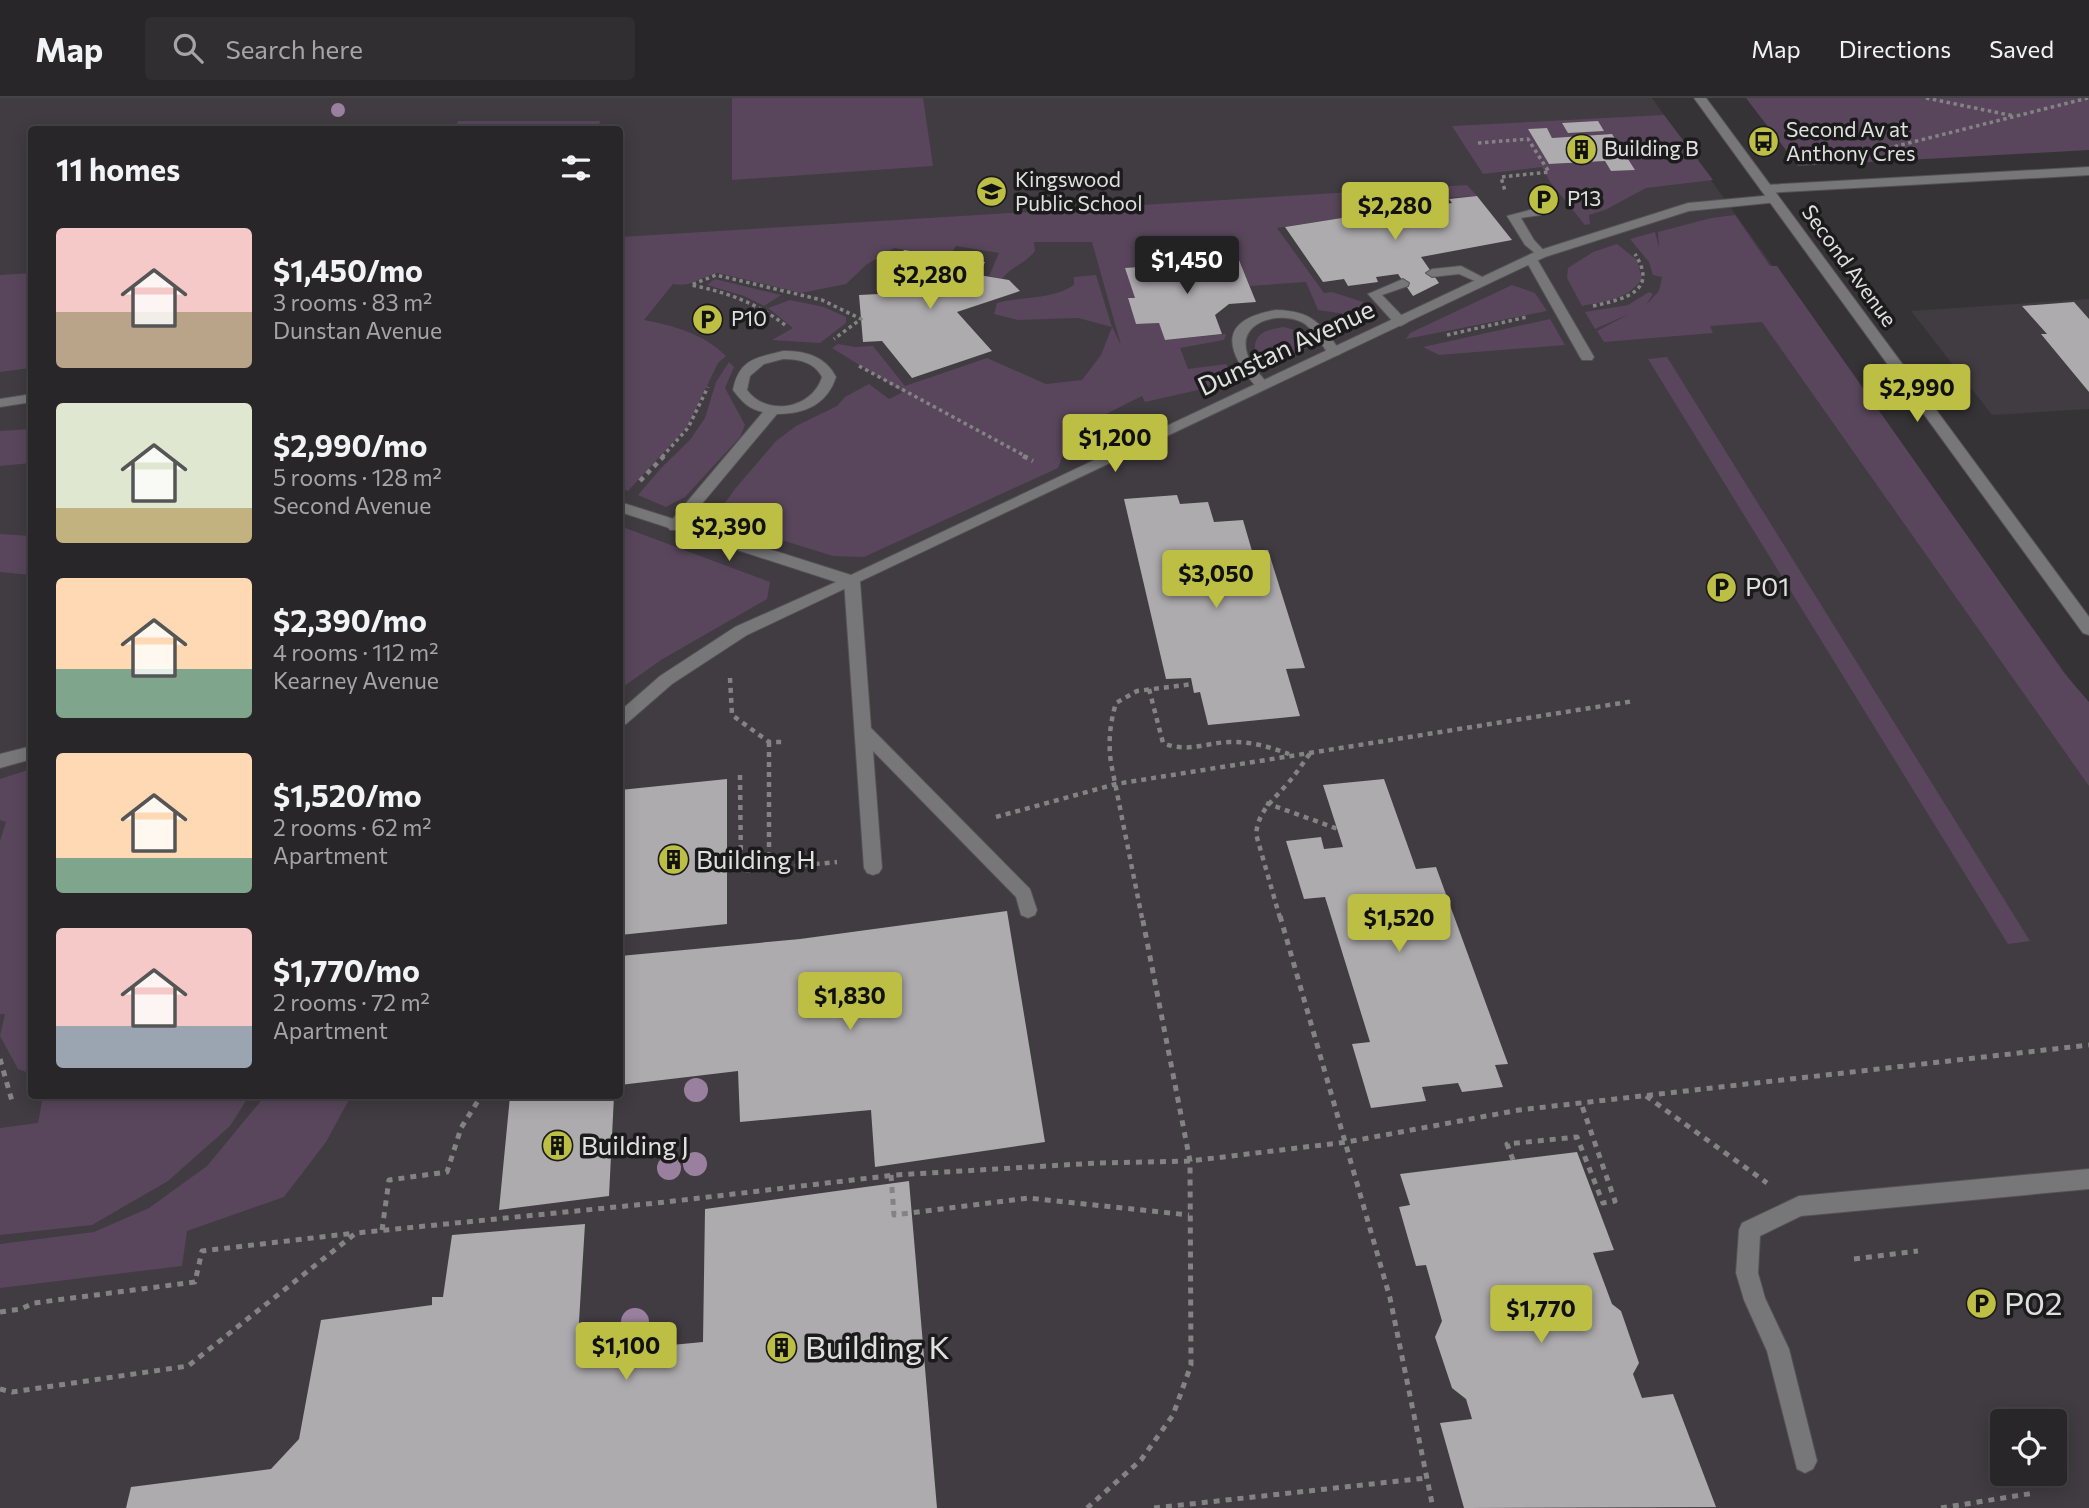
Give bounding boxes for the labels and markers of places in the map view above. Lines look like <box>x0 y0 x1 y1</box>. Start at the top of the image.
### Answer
place label: Second Av at Anthony Cres <box>1786 116 1915 165</box>
bus stop icon: Second Av at Anthony Cres <box>1746 125 1780 159</box>
building icon: Building B <box>1564 132 1598 166</box>
place label: Building B <box>1604 135 1699 160</box>
place label: Kingswood Public School <box>1015 166 1143 215</box>
school or university icon: Kingswood Public School <box>975 175 1009 209</box>
parking icon: P13 <box>1527 182 1561 216</box>
pin: $2,280 <box>1338 183 1452 242</box>
place label: P13 <box>1567 185 1601 210</box>
pin: $1,450 <box>1130 236 1244 296</box>
pin: $2,280 <box>873 252 987 311</box>
parking icon: P10 <box>691 302 725 336</box>
place label: P10 <box>731 305 767 330</box>
pin: $2,990 <box>1860 364 1974 424</box>
pin: $1,200 <box>1058 414 1172 474</box>
pin: $2,390 <box>672 504 786 563</box>
pin: $3,050 <box>1159 550 1273 610</box>
parking icon: P01 <box>1705 570 1739 604</box>
place label: P01 <box>1745 570 1789 601</box>
building icon: Building H <box>656 843 690 877</box>
place label: Building H <box>696 843 816 874</box>
pin: $1,520 <box>1342 894 1456 954</box>
pin: $1,830 <box>793 972 907 1032</box>
building icon: Building J <box>541 1129 575 1163</box>
place label: Building J <box>581 1129 689 1160</box>
place label: P02 <box>2004 1282 2063 1322</box>
pin: $1,770 <box>1484 1286 1598 1345</box>
parking icon: P02 <box>1964 1287 1998 1321</box>
pin: $1,100 <box>569 1322 683 1382</box>
place label: Building K <box>805 1326 950 1366</box>
building icon: Building K <box>765 1331 799 1365</box>

